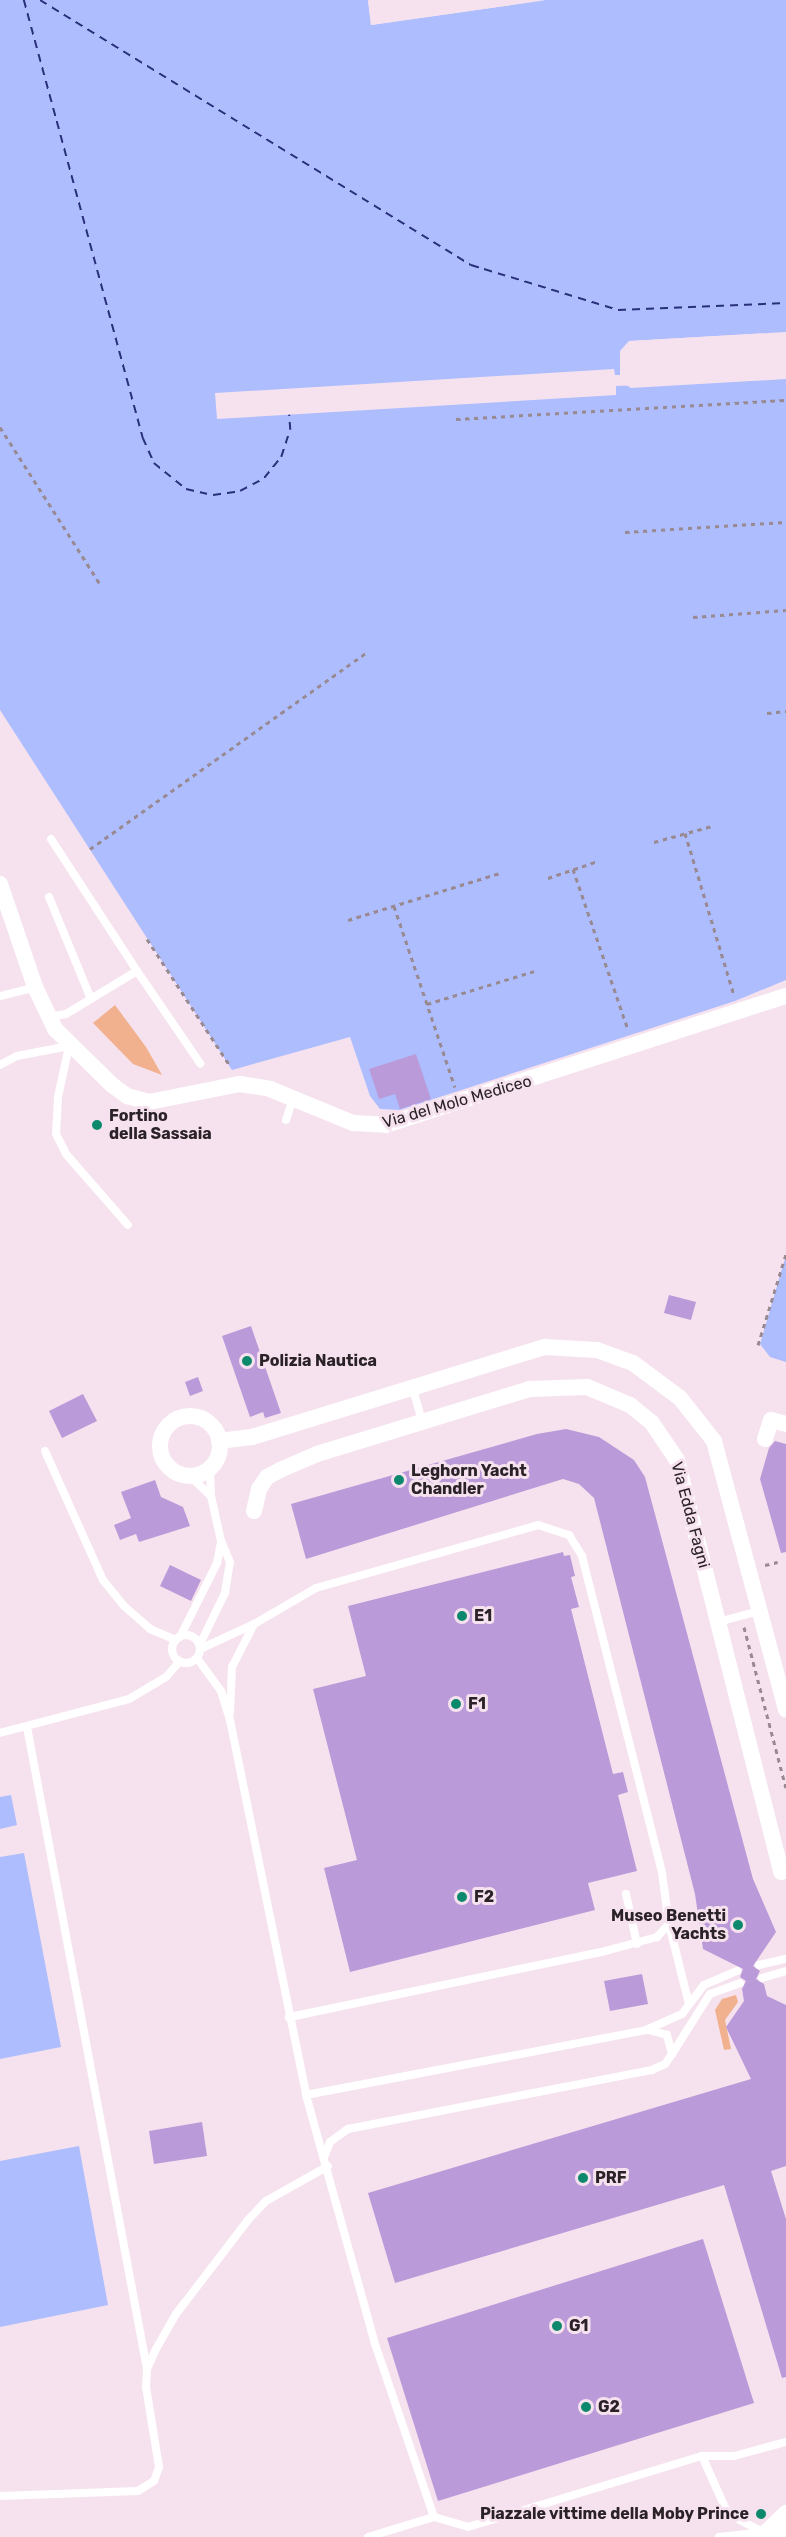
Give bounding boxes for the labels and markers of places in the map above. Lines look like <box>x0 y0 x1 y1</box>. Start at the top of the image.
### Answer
place label: Fortino della Sassaia <box>109 1106 212 1144</box>
marker: Fortino della Sassaia <box>90 1118 104 1132</box>
place label: Polizia Nautica <box>259 1351 377 1371</box>
marker: Polizia Nautica <box>240 1354 254 1368</box>
place label: Leghorn Yacht Chandler <box>411 1461 527 1499</box>
marker: Leghorn Yacht Chandler <box>392 1473 406 1487</box>
place label: E1 <box>474 1606 492 1626</box>
marker: E1 <box>455 1609 469 1623</box>
place label: F1 <box>468 1694 486 1714</box>
marker: F1 <box>449 1697 463 1711</box>
place label: F2 <box>474 1887 494 1907</box>
marker: F2 <box>455 1890 469 1904</box>
place label: Museo Benetti Yachts <box>611 1906 726 1944</box>
marker: Museo Benetti Yachts <box>731 1918 745 1932</box>
place label: PRF <box>595 2168 627 2188</box>
marker: PRF <box>576 2171 590 2185</box>
place label: G1 <box>569 2316 588 2336</box>
marker: G1 <box>550 2319 564 2333</box>
place label: G2 <box>598 2397 620 2417</box>
marker: G2 <box>579 2400 593 2414</box>
place label: Piazzale vittime della Moby Prince <box>479 2504 749 2524</box>
marker: Piazzale vittime della Moby Prince <box>754 2507 768 2521</box>

